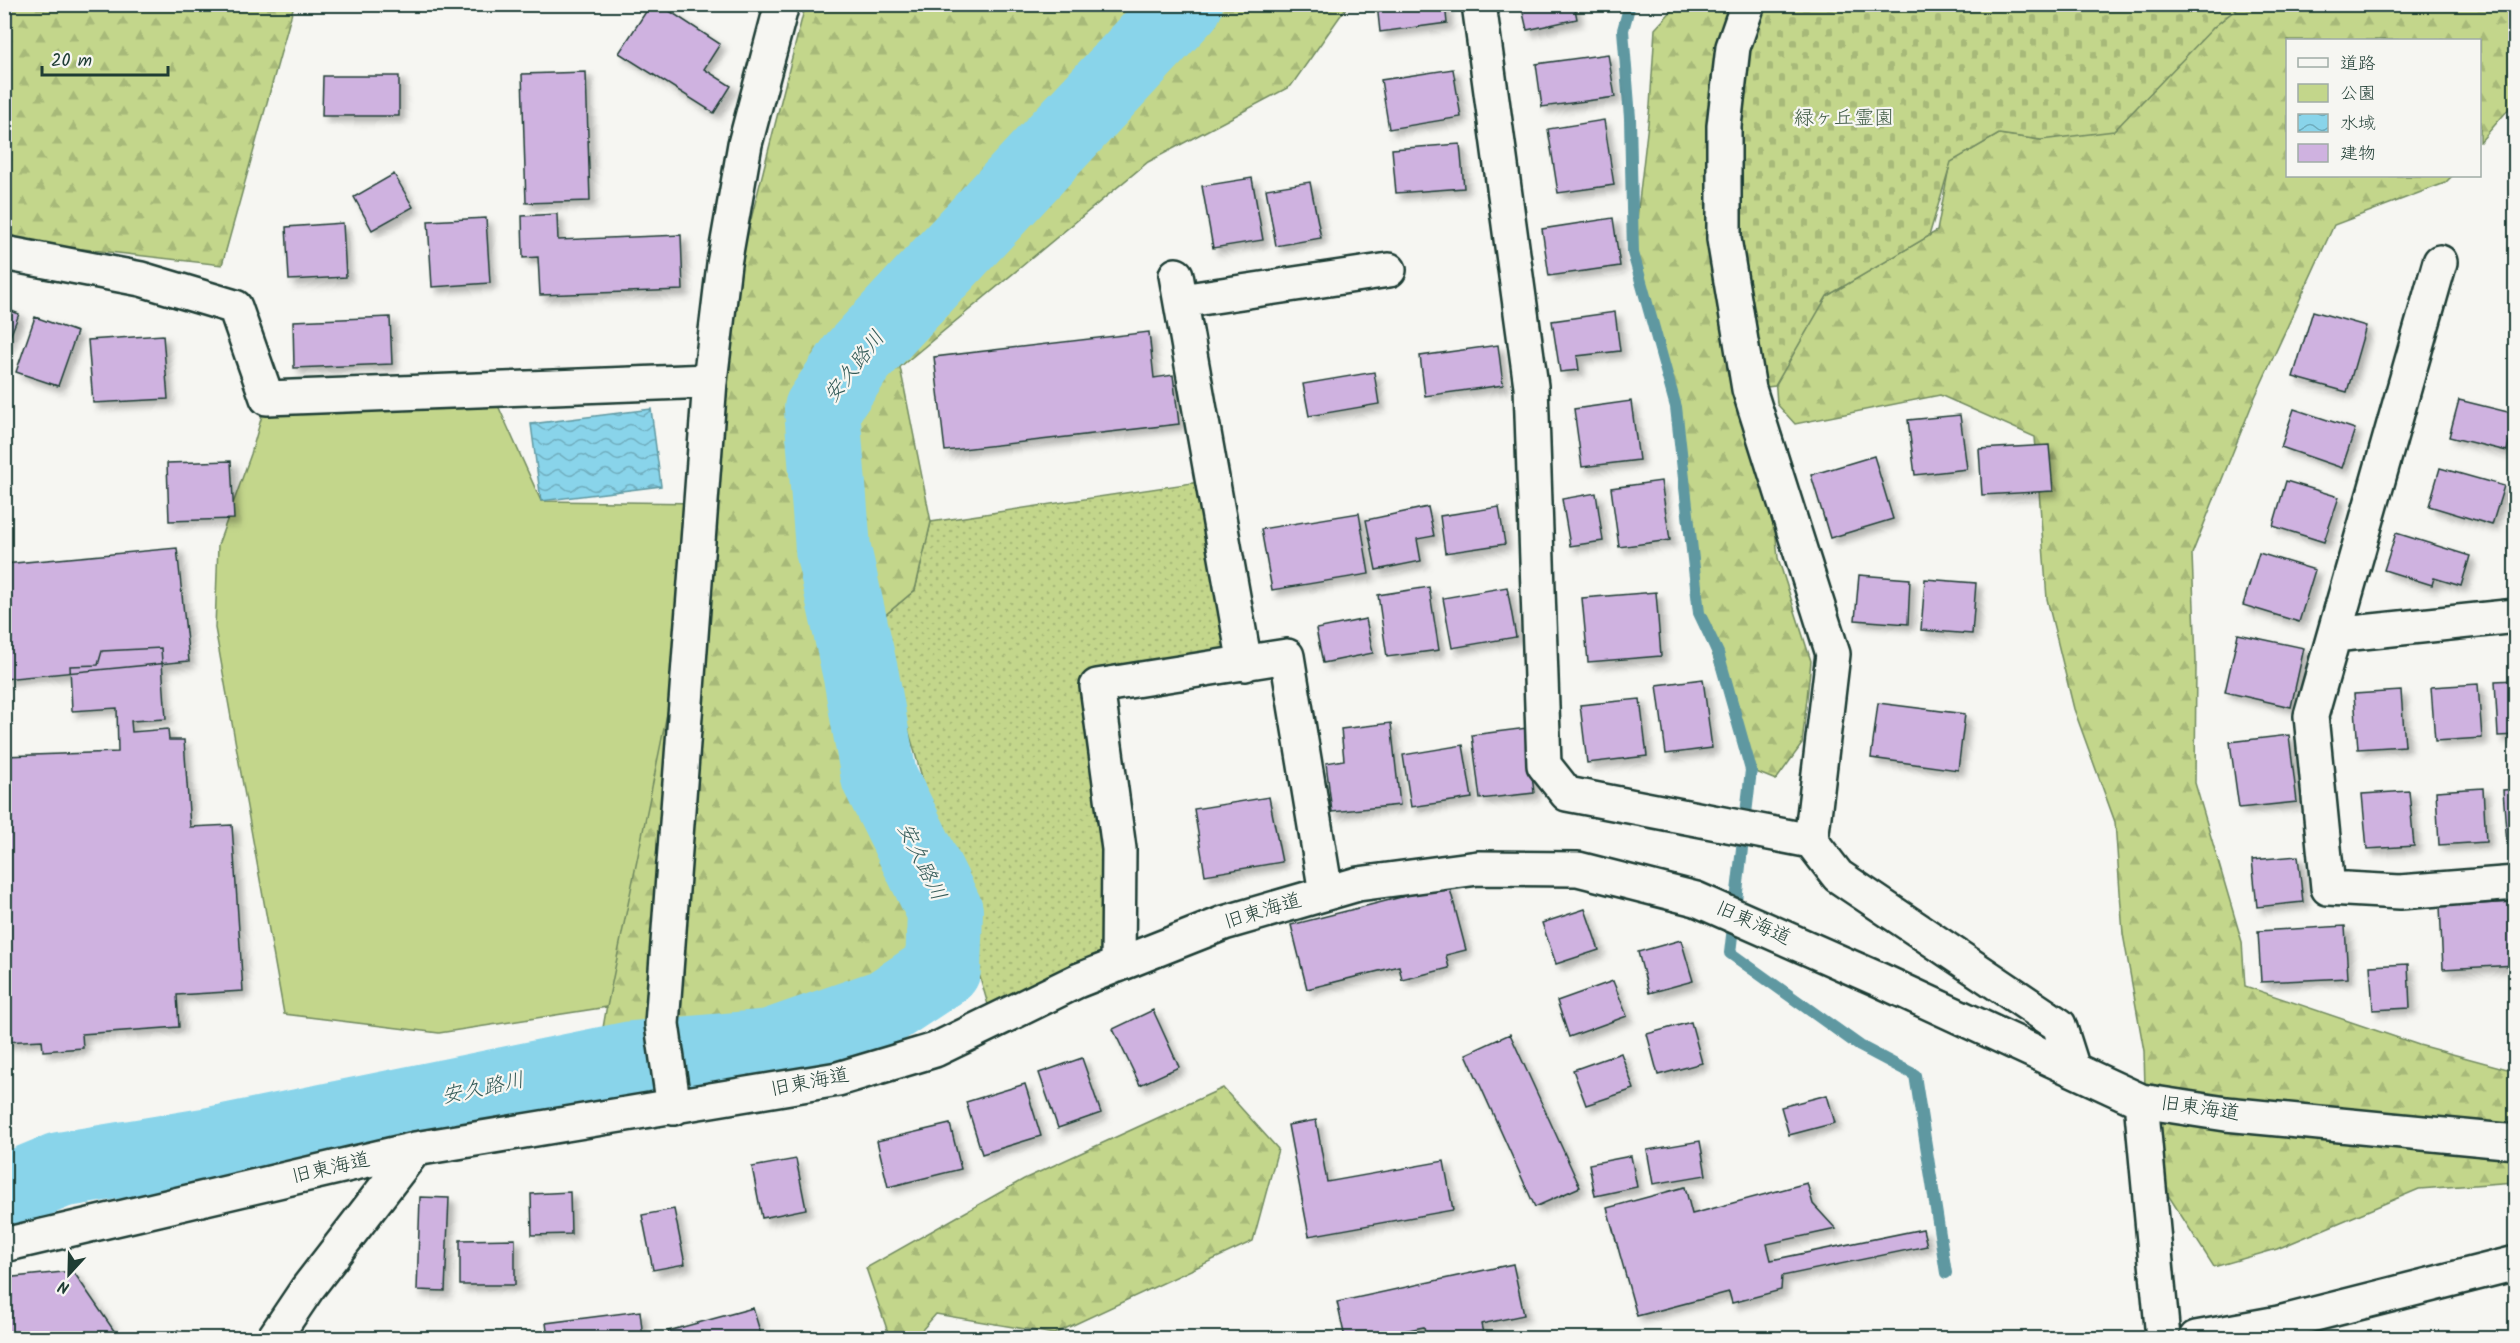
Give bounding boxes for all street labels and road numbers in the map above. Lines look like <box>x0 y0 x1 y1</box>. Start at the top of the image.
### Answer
street label: 旧東海道 <box>1220 885 1306 939</box>
street label: 旧東海道 <box>1710 893 1796 955</box>
street label: 旧東海道 <box>768 1060 852 1106</box>
street label: 旧東海道 <box>2158 1088 2242 1130</box>
street label: 旧東海道 <box>288 1144 374 1194</box>

